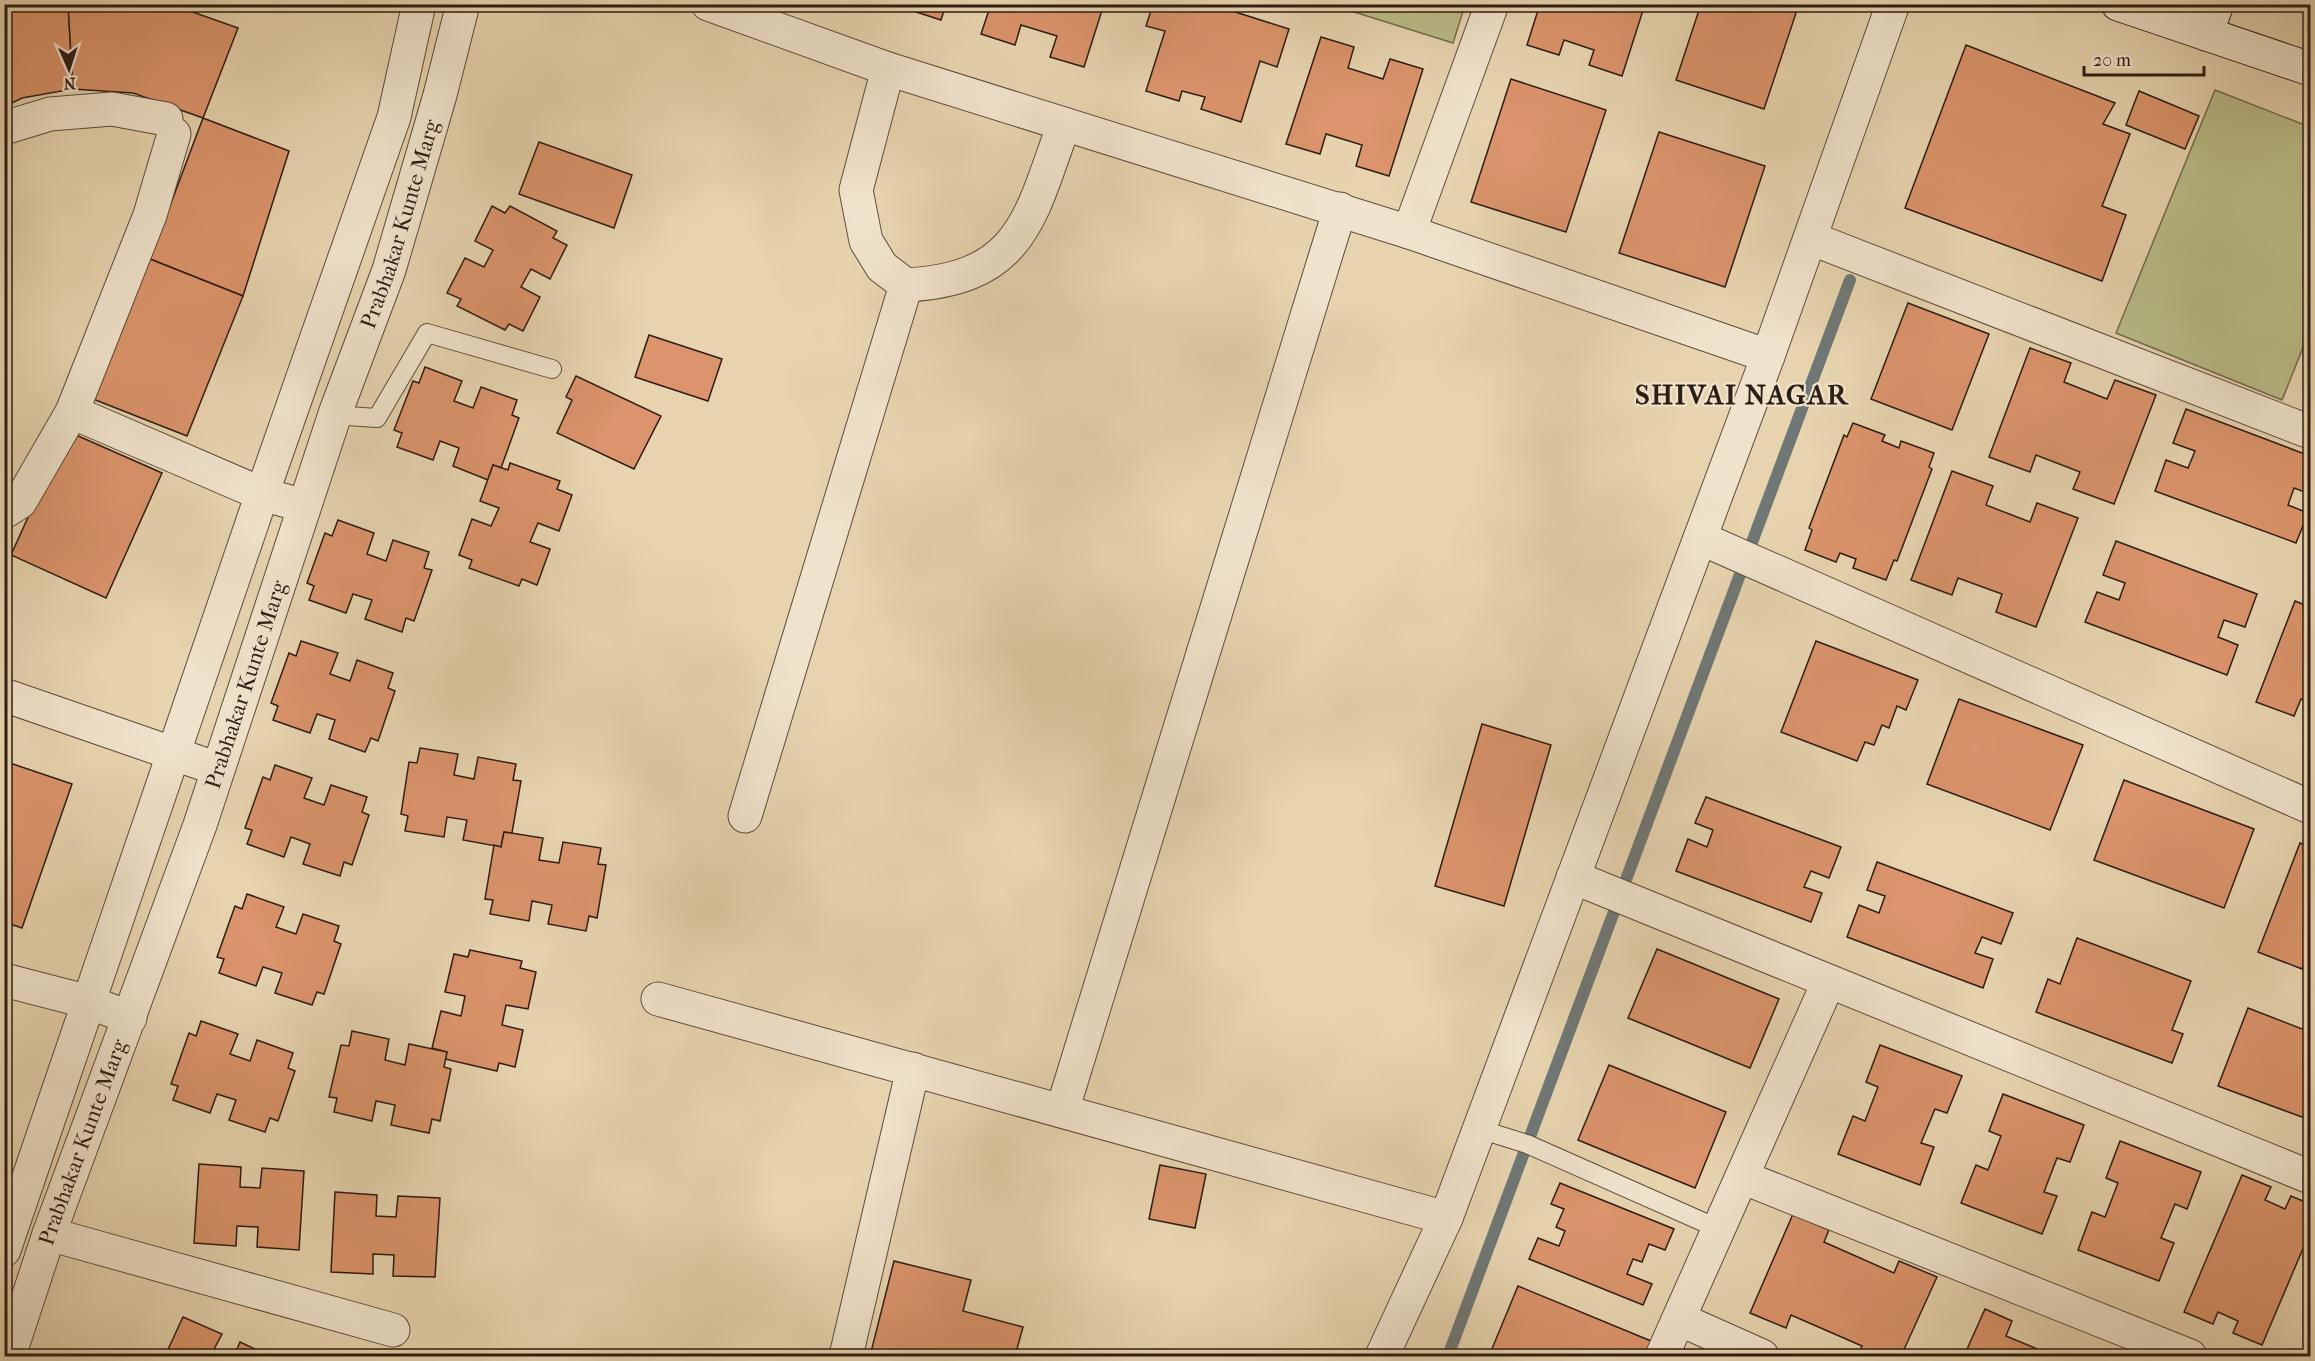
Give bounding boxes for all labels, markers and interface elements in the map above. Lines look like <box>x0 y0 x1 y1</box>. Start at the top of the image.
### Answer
north arrow <box>39 39 99 99</box>
scale bar <box>2084 39 2204 77</box>
text: 20 m <box>2093 50 2131 71</box>
text: N <box>62 74 76 93</box>
street label: Prabhakar Kunte Marg <box>355 116 445 332</box>
district label: SHIVAI NAGAR <box>1635 378 1849 411</box>
street label: Prabhakar Kunte Marg <box>200 577 292 792</box>
street label: Prabhakar Kunte Marg <box>33 1036 133 1249</box>

